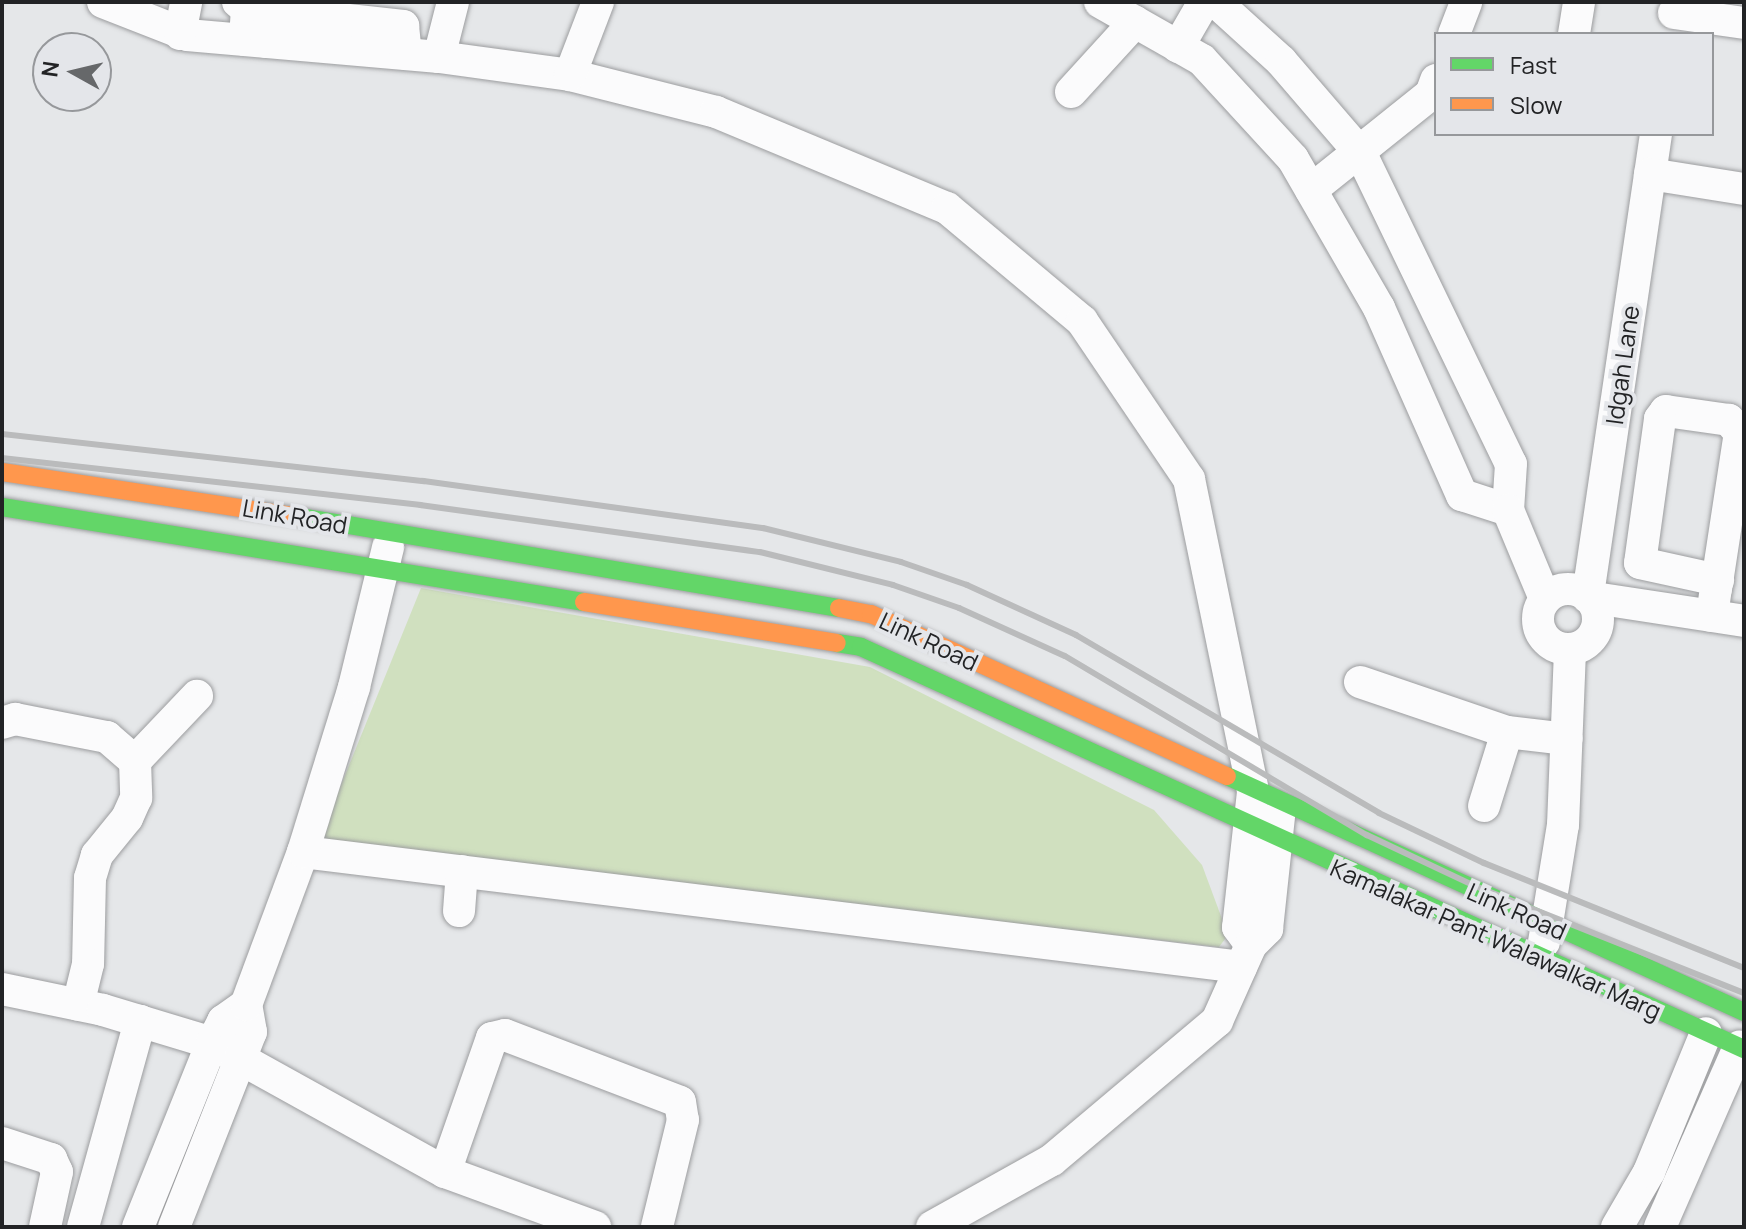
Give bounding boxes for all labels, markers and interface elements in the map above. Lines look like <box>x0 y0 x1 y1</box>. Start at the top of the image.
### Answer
north arrow <box>32 32 112 112</box>
legend <box>1434 32 1714 136</box>
text: Fast <box>1510 48 1557 81</box>
text: N <box>34 59 66 79</box>
text: Slow <box>1510 88 1563 121</box>
street label: Idgah Lane <box>1599 303 1645 427</box>
street label: Link Road <box>240 493 350 539</box>
street label: Link Road <box>875 606 983 676</box>
street label: Kamalakar Pant Walawalkar Marg <box>1326 853 1666 1025</box>
street label: Link Road <box>1463 876 1571 946</box>

